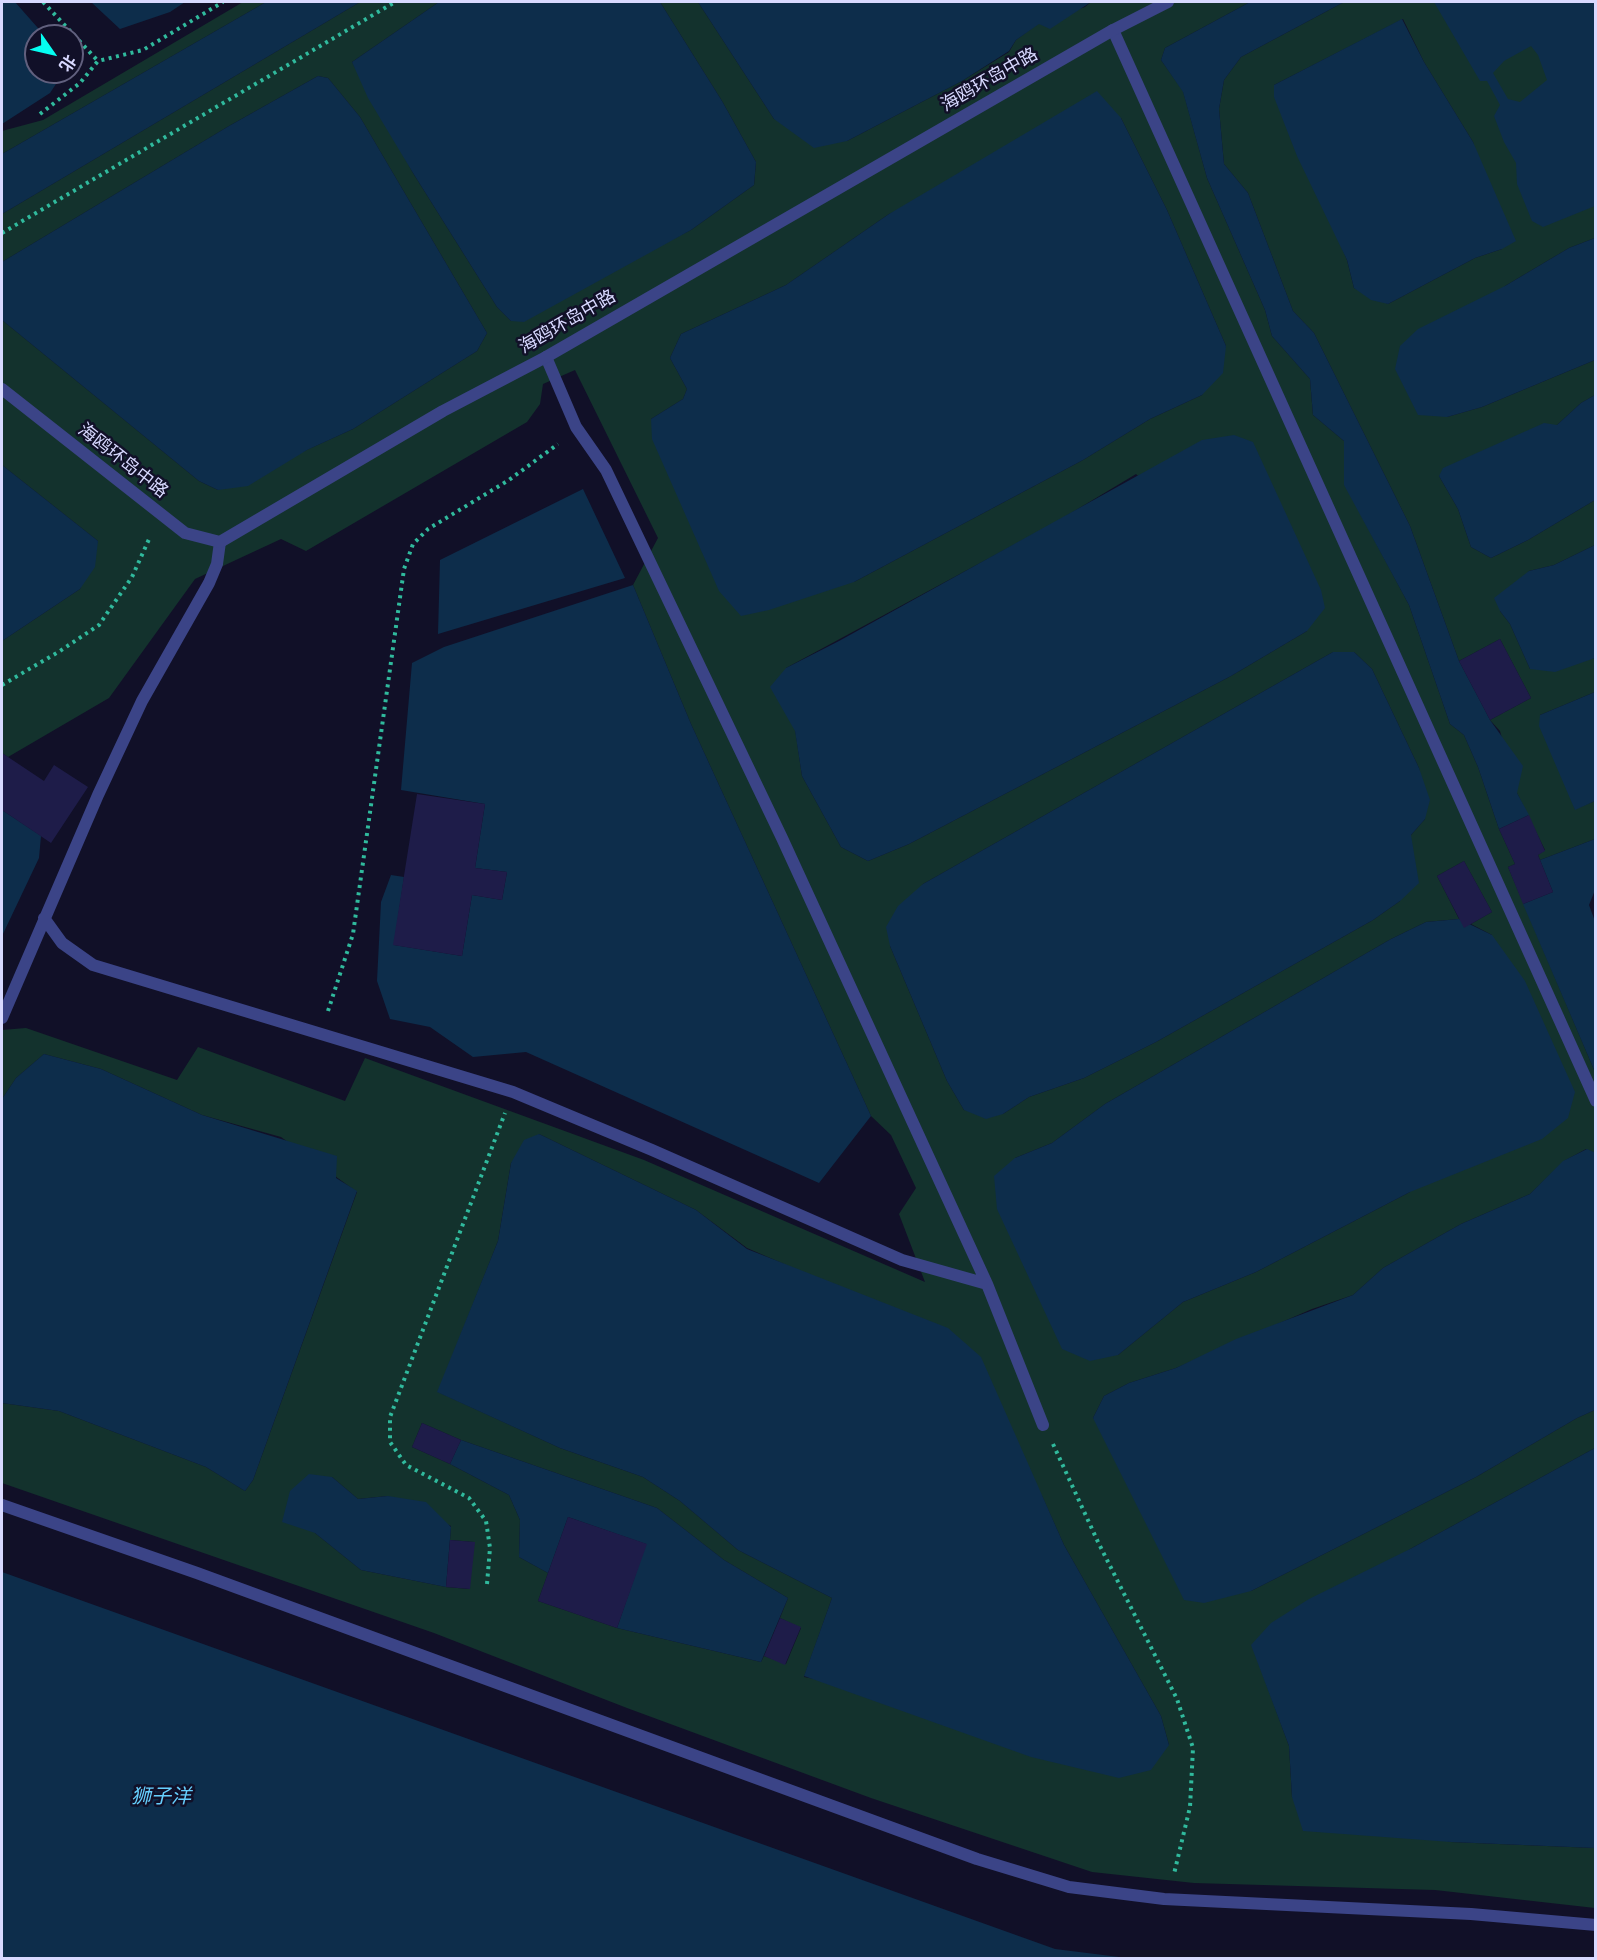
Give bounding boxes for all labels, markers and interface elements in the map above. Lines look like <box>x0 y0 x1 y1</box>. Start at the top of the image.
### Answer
north arrow <box>24 24 84 84</box>
street label: 海鸥环岛中路 <box>938 45 1042 117</box>
text: 北 <box>54 50 81 76</box>
street label: 海鸥环岛中路 <box>516 287 620 359</box>
street label: 海鸥环岛中路 <box>73 420 171 504</box>
water label: 狮子洋 <box>131 1787 191 1811</box>

